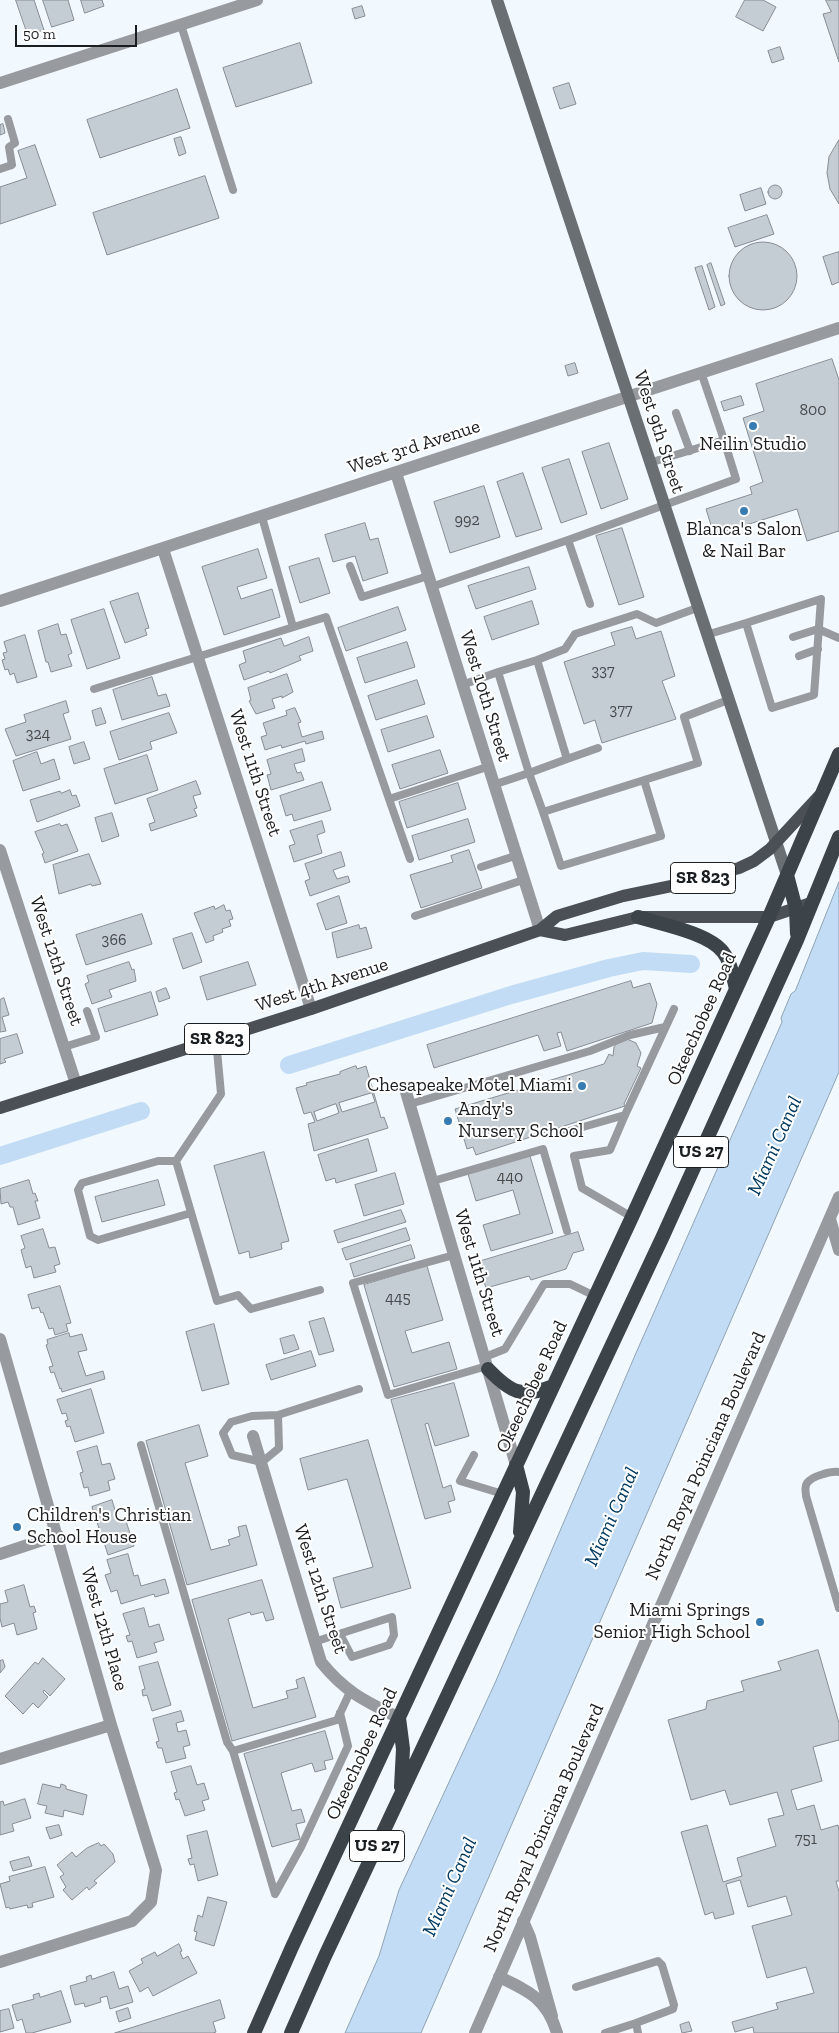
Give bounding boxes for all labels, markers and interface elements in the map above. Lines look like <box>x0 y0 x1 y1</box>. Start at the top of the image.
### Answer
scale bar <box>18 15 140 47</box>
text: 50 m <box>23 25 56 43</box>
street label: West 9th Street <box>628 368 690 496</box>
house number: 800 <box>799 400 827 420</box>
street label: West 3rd Avenue <box>345 415 483 479</box>
marker: Neilin Studio <box>747 420 759 432</box>
place label: Neilin Studio <box>700 434 806 456</box>
marker: Blanca's Salon & Nail Bar <box>738 505 750 517</box>
house number: 992 <box>454 510 480 530</box>
place label: Blanca's Salon & Nail Bar <box>686 519 802 563</box>
street label: West 10th Street <box>454 628 516 764</box>
house number: 337 <box>591 661 615 681</box>
house number: 377 <box>610 700 632 720</box>
street label: West 11th Street <box>224 707 286 839</box>
house number: 324 <box>26 724 50 744</box>
road number: SR 823 <box>670 862 736 894</box>
street label: West 12th Street <box>24 893 88 1029</box>
house number: 366 <box>102 930 126 950</box>
street label: Okeechobee Road <box>662 949 742 1089</box>
street label: West 4th Avenue <box>253 953 391 1017</box>
road number: SR 823 <box>184 1024 250 1054</box>
place label: Chesapeake Motel Miami <box>367 1075 572 1097</box>
marker: Chesapeake Motel Miami <box>576 1080 588 1092</box>
water label: Miami Canal <box>743 1093 807 1199</box>
place label: Andy's Nursery School <box>458 1099 584 1143</box>
marker: Andy's Nursery School <box>442 1115 454 1127</box>
road number: US 27 <box>674 1136 728 1168</box>
house number: 440 <box>497 1167 523 1187</box>
street label: West 11th Street <box>449 1206 509 1340</box>
house number: 445 <box>385 1288 411 1308</box>
street label: Okeechobee Road <box>491 1317 573 1457</box>
street label: North Royal Poinciana Boulevard <box>641 1328 771 1584</box>
water label: Miami Canal <box>580 1464 644 1570</box>
place label: Children's Christian School House <box>27 1505 191 1549</box>
marker: Children's Christian School House <box>11 1521 23 1533</box>
street label: West 12th Street <box>288 1521 352 1657</box>
street label: West 12th Place <box>75 1565 133 1693</box>
place label: Miami Springs Senior High School <box>594 1600 750 1644</box>
marker: Miami Springs Senior High School <box>754 1616 766 1628</box>
street label: Okeechobee Road <box>321 1684 403 1824</box>
street label: North Royal Poinciana Boulevard <box>479 1700 609 1956</box>
house number: 751 <box>795 1829 817 1849</box>
road number: US 27 <box>350 1830 404 1862</box>
water label: Miami Canal <box>418 1834 482 1940</box>

